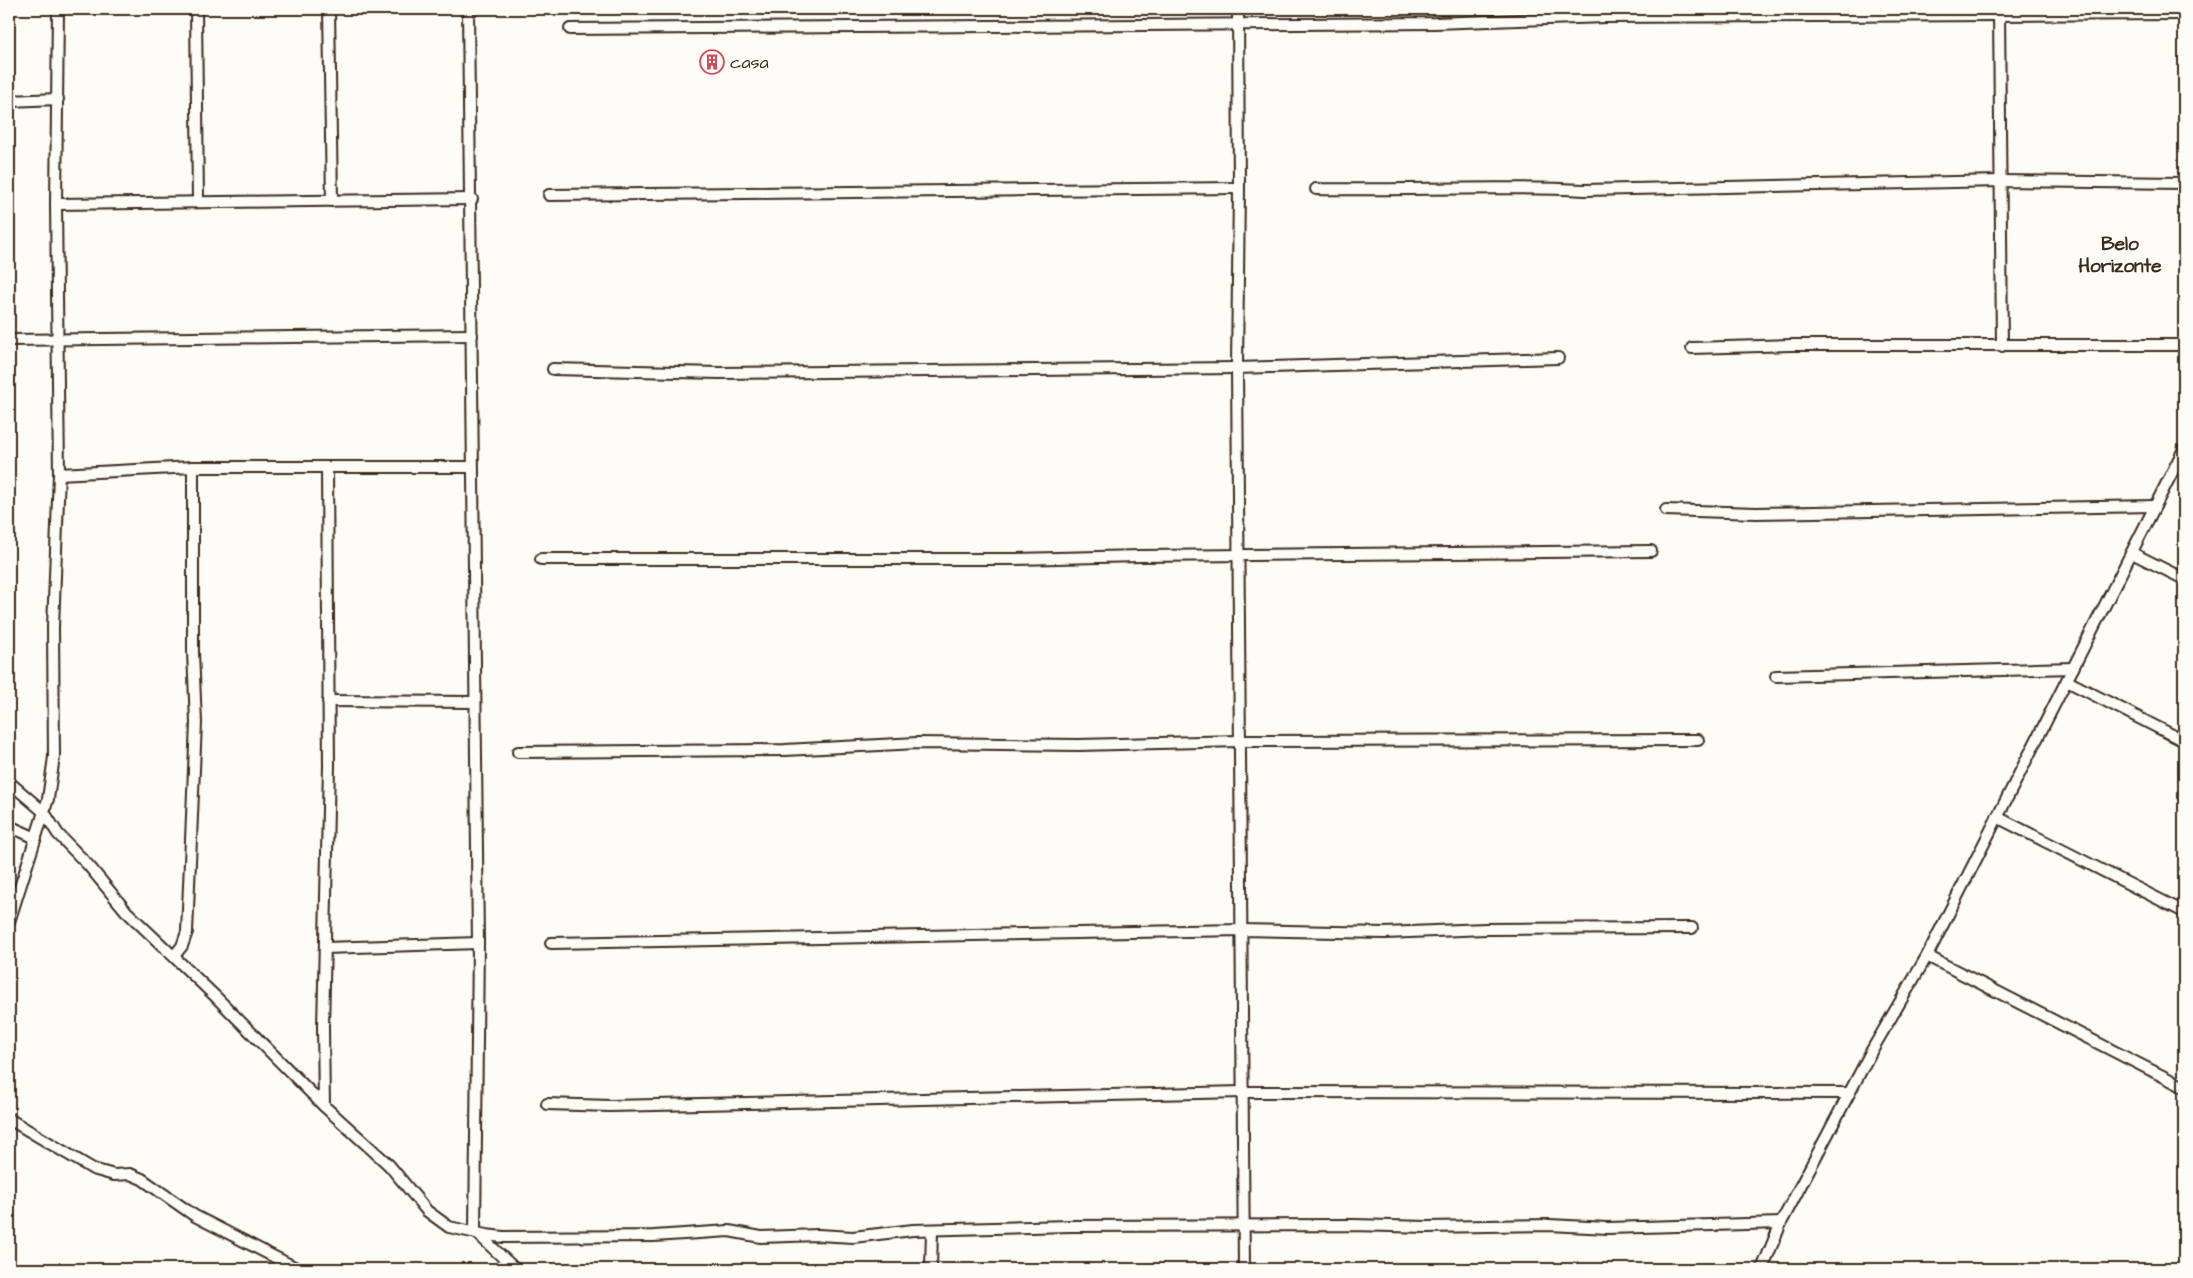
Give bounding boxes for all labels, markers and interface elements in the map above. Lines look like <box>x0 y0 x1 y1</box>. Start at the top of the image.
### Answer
building icon: casa <box>699 49 725 75</box>
place label: casa <box>730 50 769 75</box>
district label: Belo Horizonte <box>2078 231 2162 280</box>

